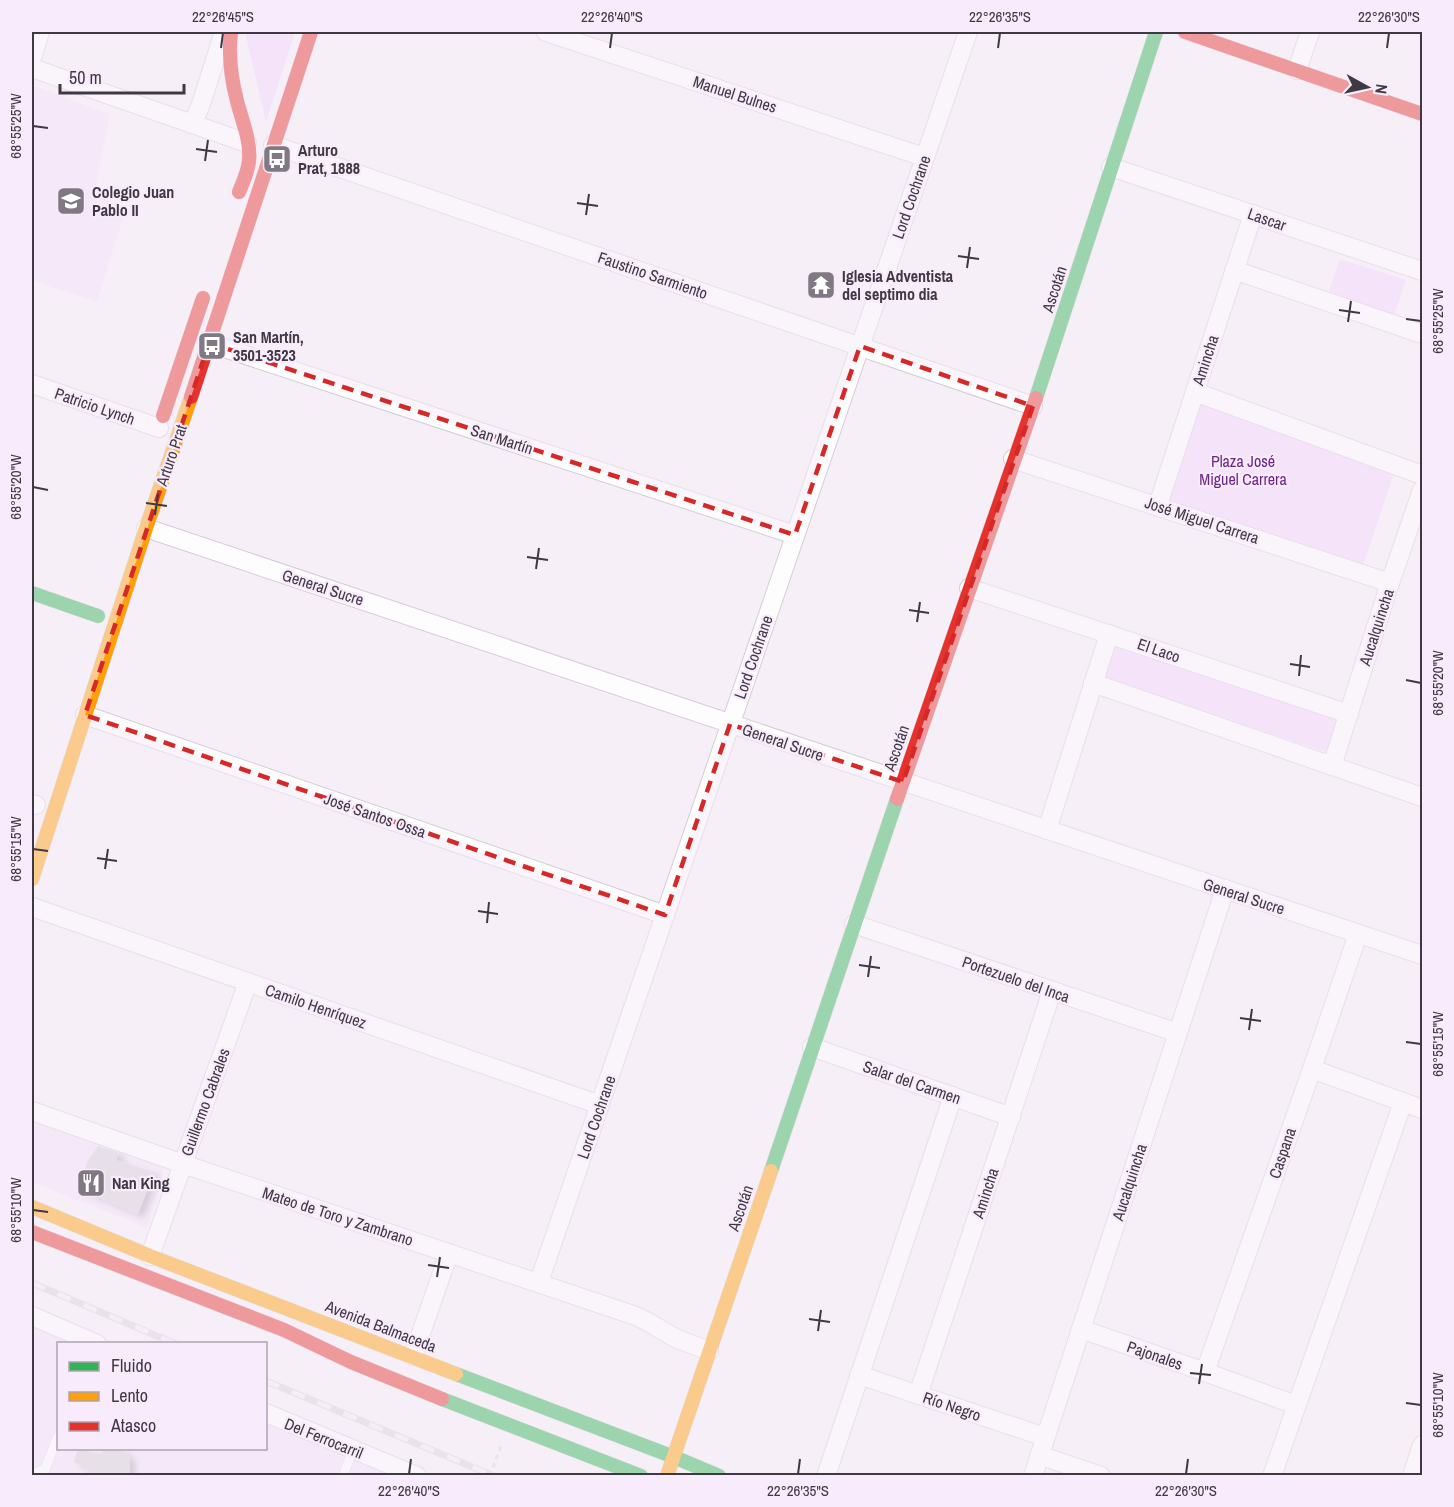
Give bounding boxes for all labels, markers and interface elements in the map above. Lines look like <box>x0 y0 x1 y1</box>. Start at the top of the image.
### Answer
text: 22°26'45"S <box>192 6 254 27</box>
text: 22°26'40"S <box>581 6 643 27</box>
text: 22°26'35"S <box>969 6 1031 27</box>
text: 22°26'30"S <box>1358 6 1420 27</box>
scale bar <box>60 57 184 95</box>
north arrow <box>1337 57 1397 117</box>
text: 50 m <box>69 65 102 90</box>
street label: Manuel Bulnes <box>690 70 780 118</box>
text: N <box>1370 83 1393 95</box>
text: 68°55'25"W <box>5 93 26 159</box>
place label: Arturo Prat, 1888 <box>298 139 360 179</box>
bus stop icon: Arturo Prat, 1888 <box>261 143 293 175</box>
street label: Lord Cochrane <box>886 152 936 242</box>
place label: Colegio Juan Pablo II <box>92 181 174 221</box>
school or university icon: Colegio Juan Pablo II <box>55 185 87 217</box>
street label: Lascar <box>1245 202 1290 236</box>
street label: Faustino Sarmiento <box>595 246 711 304</box>
street label: Ascotán <box>1036 263 1072 316</box>
place label: Iglesia Adventista del septimo dia <box>842 265 954 305</box>
temple icon: Iglesia Adventista del septimo dia <box>805 269 837 301</box>
text: 68°55'25"W <box>1427 288 1448 354</box>
place label: San Martín, 3501-3523 <box>233 326 304 366</box>
bus stop icon: San Martín, 3501-3523 <box>196 330 228 362</box>
street label: Amincha <box>1186 331 1224 389</box>
street label: Patricio Lynch <box>52 382 138 430</box>
street label: San Martín <box>468 419 536 459</box>
street label: Arturo Prat <box>150 421 192 490</box>
park label: Plaza José Miguel Carrera <box>1199 450 1287 490</box>
text: 68°55'20"W <box>5 454 26 520</box>
street label: José Miguel Carrera <box>1142 491 1263 549</box>
street label: General Sucre <box>279 563 367 611</box>
street label: Aucalquincha <box>1353 585 1399 669</box>
street label: Lord Cochrane <box>728 612 778 702</box>
street label: El Laco <box>1135 632 1183 668</box>
text: 68°55'20"W <box>1427 650 1448 716</box>
street label: General Sucre <box>739 718 827 766</box>
street label: Ascotán <box>878 722 914 775</box>
street label: José Santos Ossa <box>321 787 430 843</box>
text: 68°55'15"W <box>5 816 26 882</box>
street label: General Sucre <box>1200 872 1288 920</box>
street label: Portezuelo del Inca <box>959 950 1073 1008</box>
street label: Camilo Henríquez <box>262 978 370 1034</box>
text: 68°55'15"W <box>1427 1011 1448 1077</box>
street label: Guillermo Cabrales <box>175 1045 235 1159</box>
street label: Salar del Carmen <box>860 1055 964 1109</box>
street label: Lord Cochrane <box>571 1072 621 1162</box>
street label: Caspana <box>1263 1124 1301 1181</box>
street label: Aucalquincha <box>1106 1140 1152 1224</box>
street label: Amincha <box>966 1164 1004 1222</box>
restaurant icon: Nan King <box>75 1167 107 1199</box>
place label: Nan King <box>112 1172 170 1194</box>
text: 68°55'10"W <box>5 1177 26 1243</box>
street label: Mateo de Toro y Zambrano <box>260 1181 416 1251</box>
street label: Ascotán <box>722 1182 758 1235</box>
street label: Avenida Balmaceda <box>321 1294 440 1358</box>
street label: Pajonales <box>1124 1335 1186 1375</box>
legend <box>57 1342 267 1450</box>
text: Fluido <box>111 1353 152 1378</box>
text: 68°55'10"W <box>1427 1372 1448 1438</box>
text: Lento <box>111 1383 148 1408</box>
street label: Río Negro <box>920 1386 984 1426</box>
street label: Del Ferrocarril <box>281 1412 367 1464</box>
text: Atasco <box>110 1413 156 1438</box>
text: 22°26'40"S <box>378 1480 440 1501</box>
text: 22°26'35"S <box>767 1480 829 1501</box>
text: 22°26'30"S <box>1155 1480 1217 1501</box>

